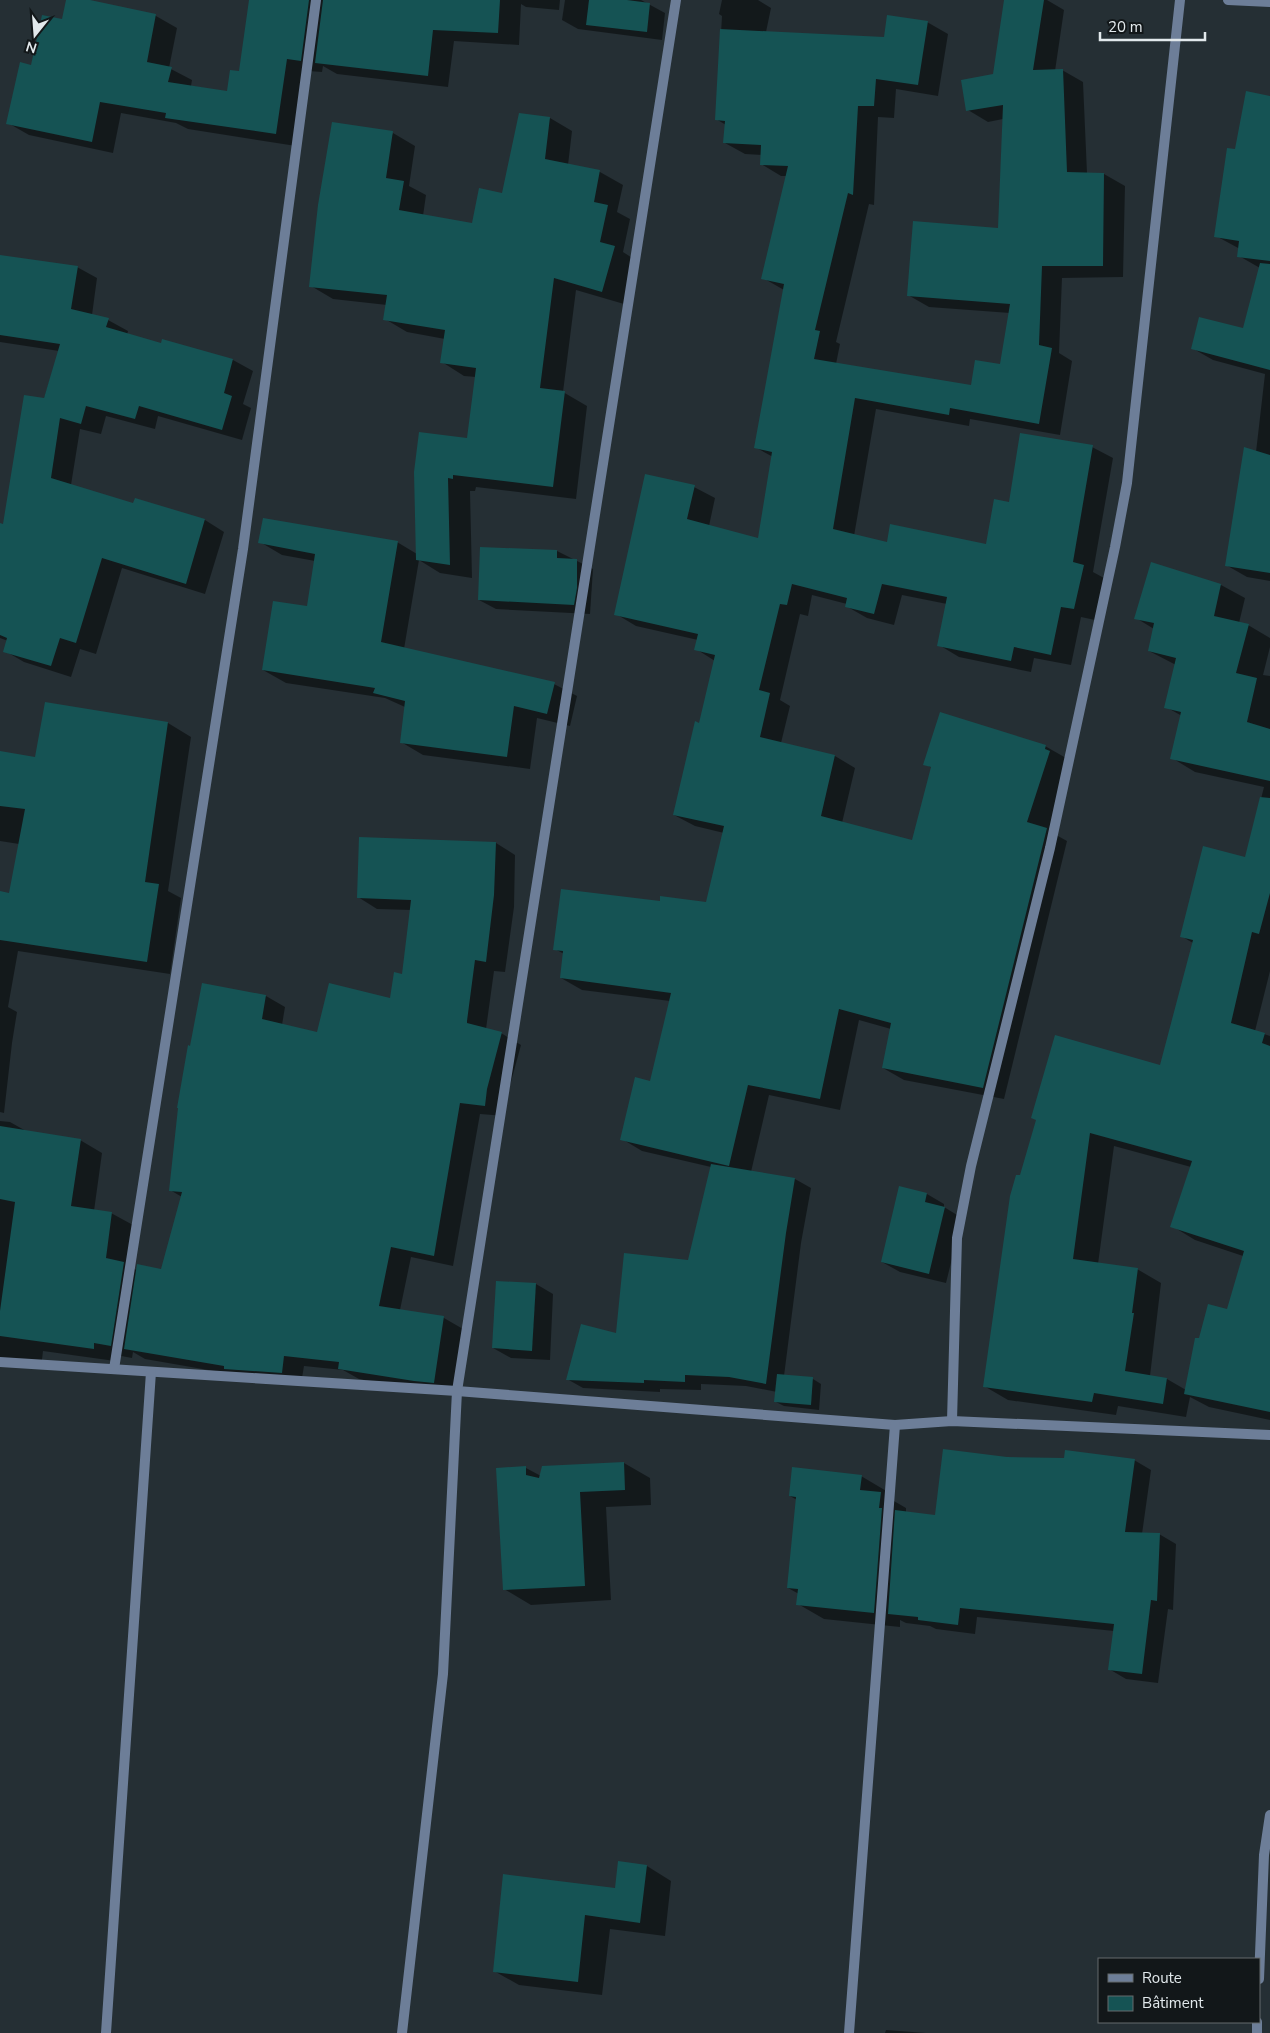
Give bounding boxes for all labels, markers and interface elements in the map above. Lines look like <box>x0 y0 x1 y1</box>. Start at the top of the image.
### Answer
north arrow <box>10 10 60 60</box>
scale bar <box>1100 10 1205 42</box>
text: 20 m <box>1108 17 1143 37</box>
text: N <box>24 36 39 58</box>
legend <box>1098 1958 1260 2023</box>
text: Route <box>1142 1968 1182 1988</box>
text: Bâtiment <box>1142 1993 1204 2013</box>

